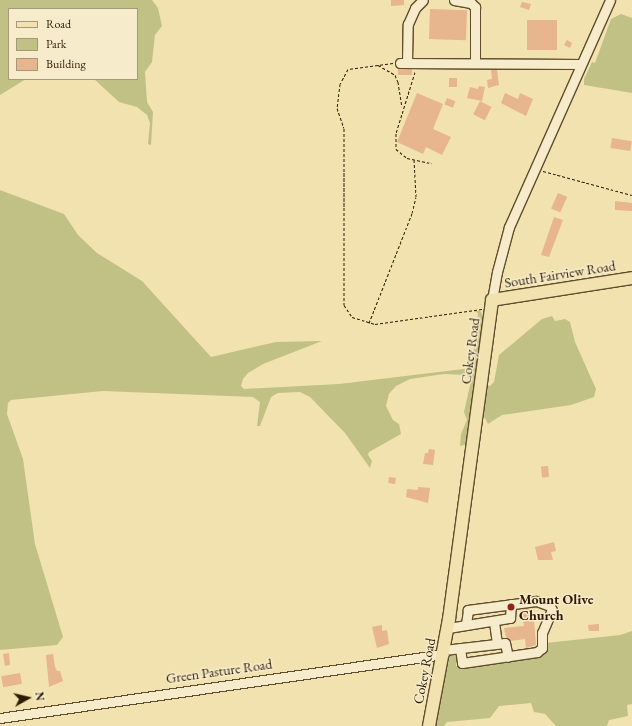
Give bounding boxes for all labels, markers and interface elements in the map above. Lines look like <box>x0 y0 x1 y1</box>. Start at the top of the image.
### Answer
legend <box>8 8 138 80</box>
text: Road <box>46 16 71 32</box>
text: Park <box>46 36 66 52</box>
text: Building <box>46 56 86 72</box>
street label: South Fairview Road <box>503 257 617 291</box>
street label: Cokey Road <box>457 317 483 385</box>
place label: Mount Olive Church <box>519 591 594 624</box>
marker: Mount Olive Church <box>506 602 516 612</box>
street label: Cokey Road <box>409 637 439 705</box>
street label: Green Pasture Road <box>165 655 273 687</box>
north arrow <box>8 678 48 718</box>
text: N <box>32 691 47 702</box>

